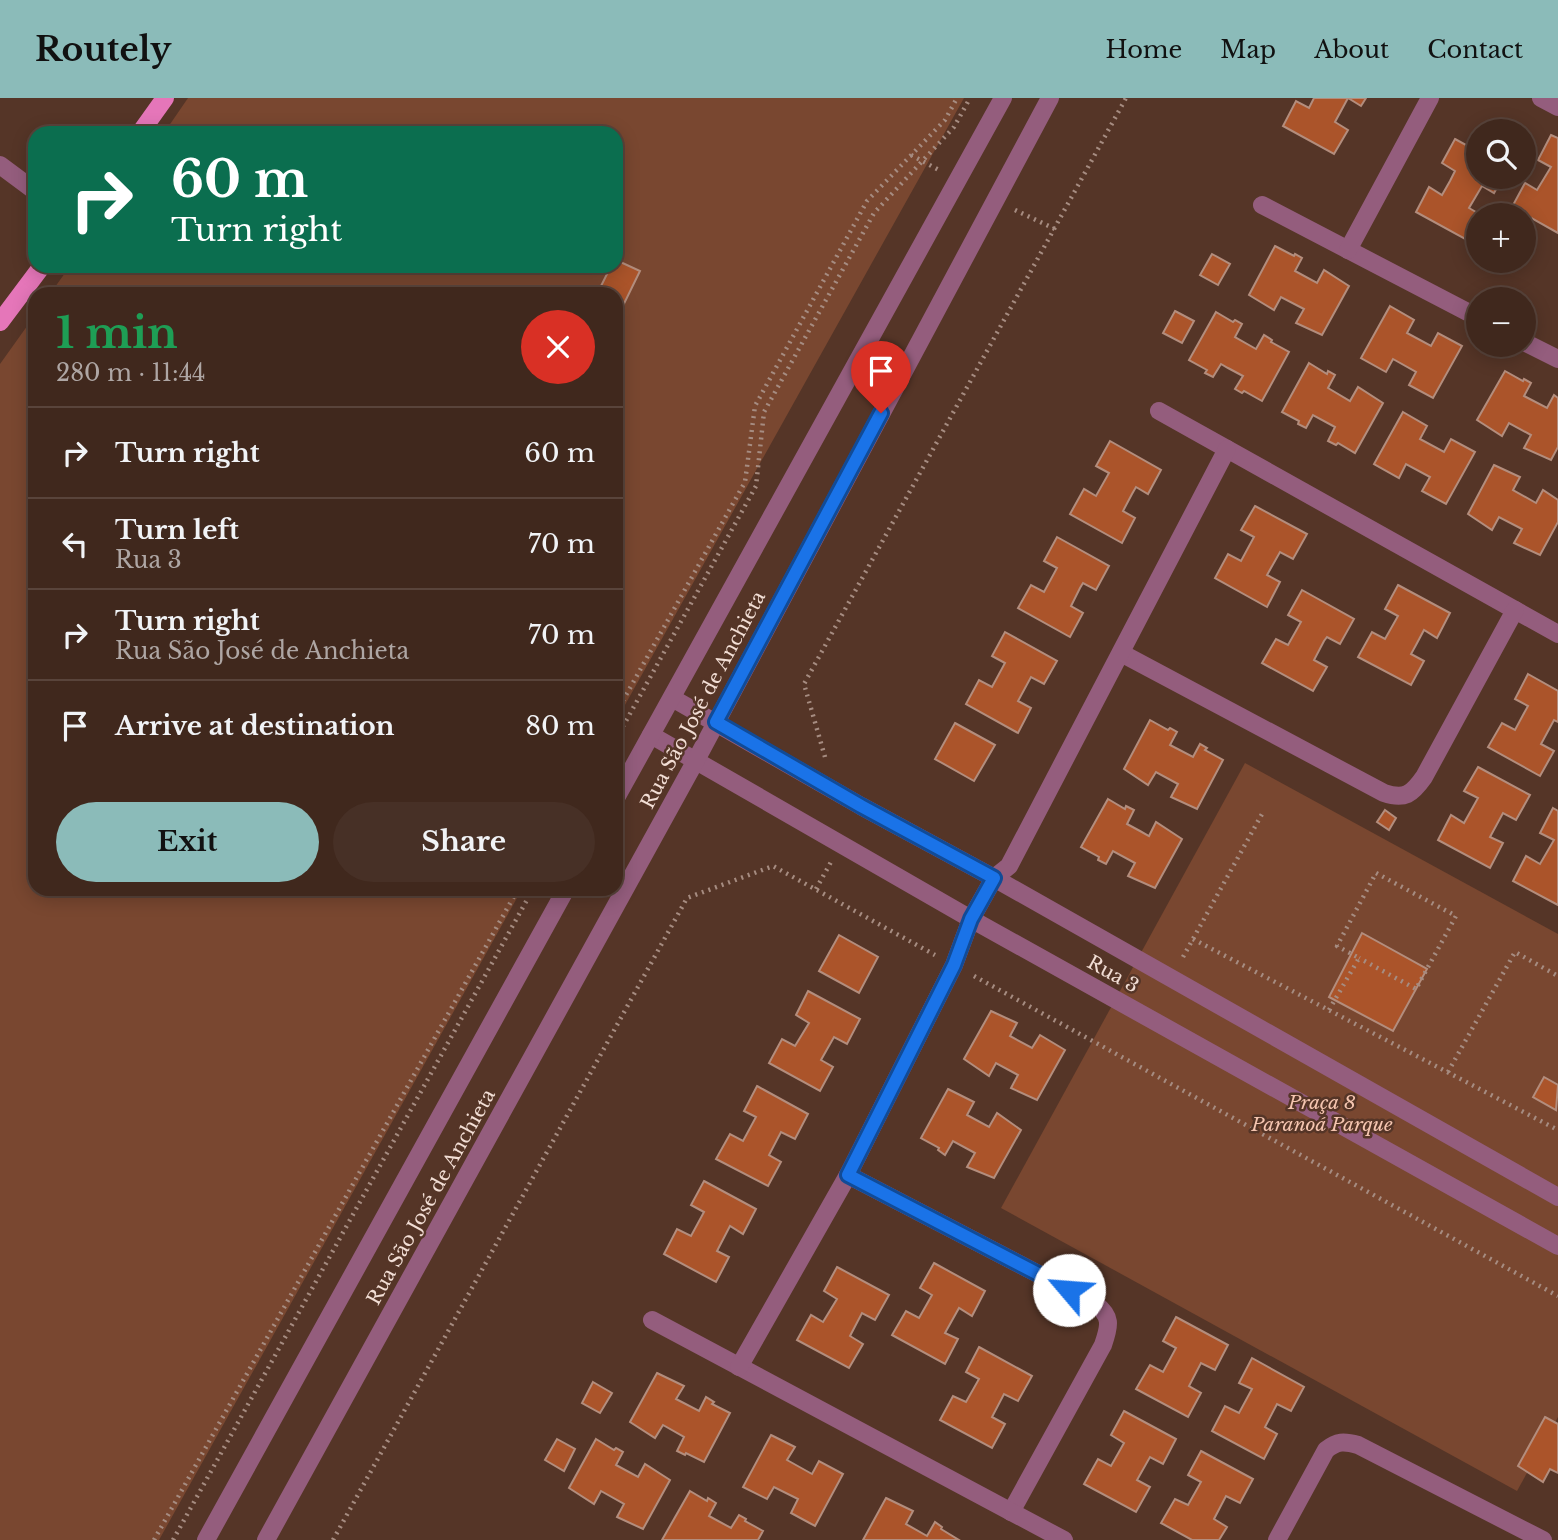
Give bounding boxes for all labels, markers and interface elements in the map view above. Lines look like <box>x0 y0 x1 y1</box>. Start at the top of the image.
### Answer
text: Routely <box>35 29 171 70</box>
text: Home <box>1106 35 1182 64</box>
text: Map <box>1220 35 1276 64</box>
text: About <box>1314 35 1389 64</box>
text: Contact <box>1427 35 1523 64</box>
map controls <box>1466 119 1536 357</box>
button: search <box>1466 119 1536 189</box>
text: 60 m <box>171 149 308 210</box>
icon: right <box>56 154 147 245</box>
button: + <box>1466 203 1536 273</box>
text: Turn right <box>171 210 342 250</box>
button: − <box>1466 287 1536 357</box>
text: 1 min <box>56 307 178 359</box>
button: close <box>521 310 595 384</box>
pin <box>851 341 911 413</box>
icon: arrive <box>862 352 900 390</box>
text: 280 m · 11:44 <box>56 359 206 387</box>
icon: right <box>56 434 94 472</box>
text: Turn right <box>115 437 260 469</box>
text: 60 m <box>524 437 595 469</box>
text: Turn left <box>115 514 239 546</box>
icon: left <box>56 525 94 563</box>
text: 70 m <box>528 528 595 560</box>
text: Rua 3 <box>115 546 182 574</box>
street label: Rua São José de Anchieta <box>636 587 770 813</box>
text: Turn right <box>115 605 260 637</box>
icon: right <box>56 616 94 654</box>
text: 70 m <box>528 619 595 651</box>
text: Rua São José de Anchieta <box>115 637 409 665</box>
icon: arrive <box>56 707 94 745</box>
text: Arrive at destination <box>115 710 395 742</box>
text: 80 m <box>525 710 595 742</box>
button: Exit <box>56 802 319 882</box>
button: Share <box>333 802 595 882</box>
street label: Rua 3 <box>1083 951 1143 997</box>
street label: Rua São José de Anchieta <box>362 1085 500 1309</box>
park label: Praça 8 Paranoá Parque <box>1250 1091 1393 1136</box>
position arrow <box>1032 1253 1106 1327</box>

